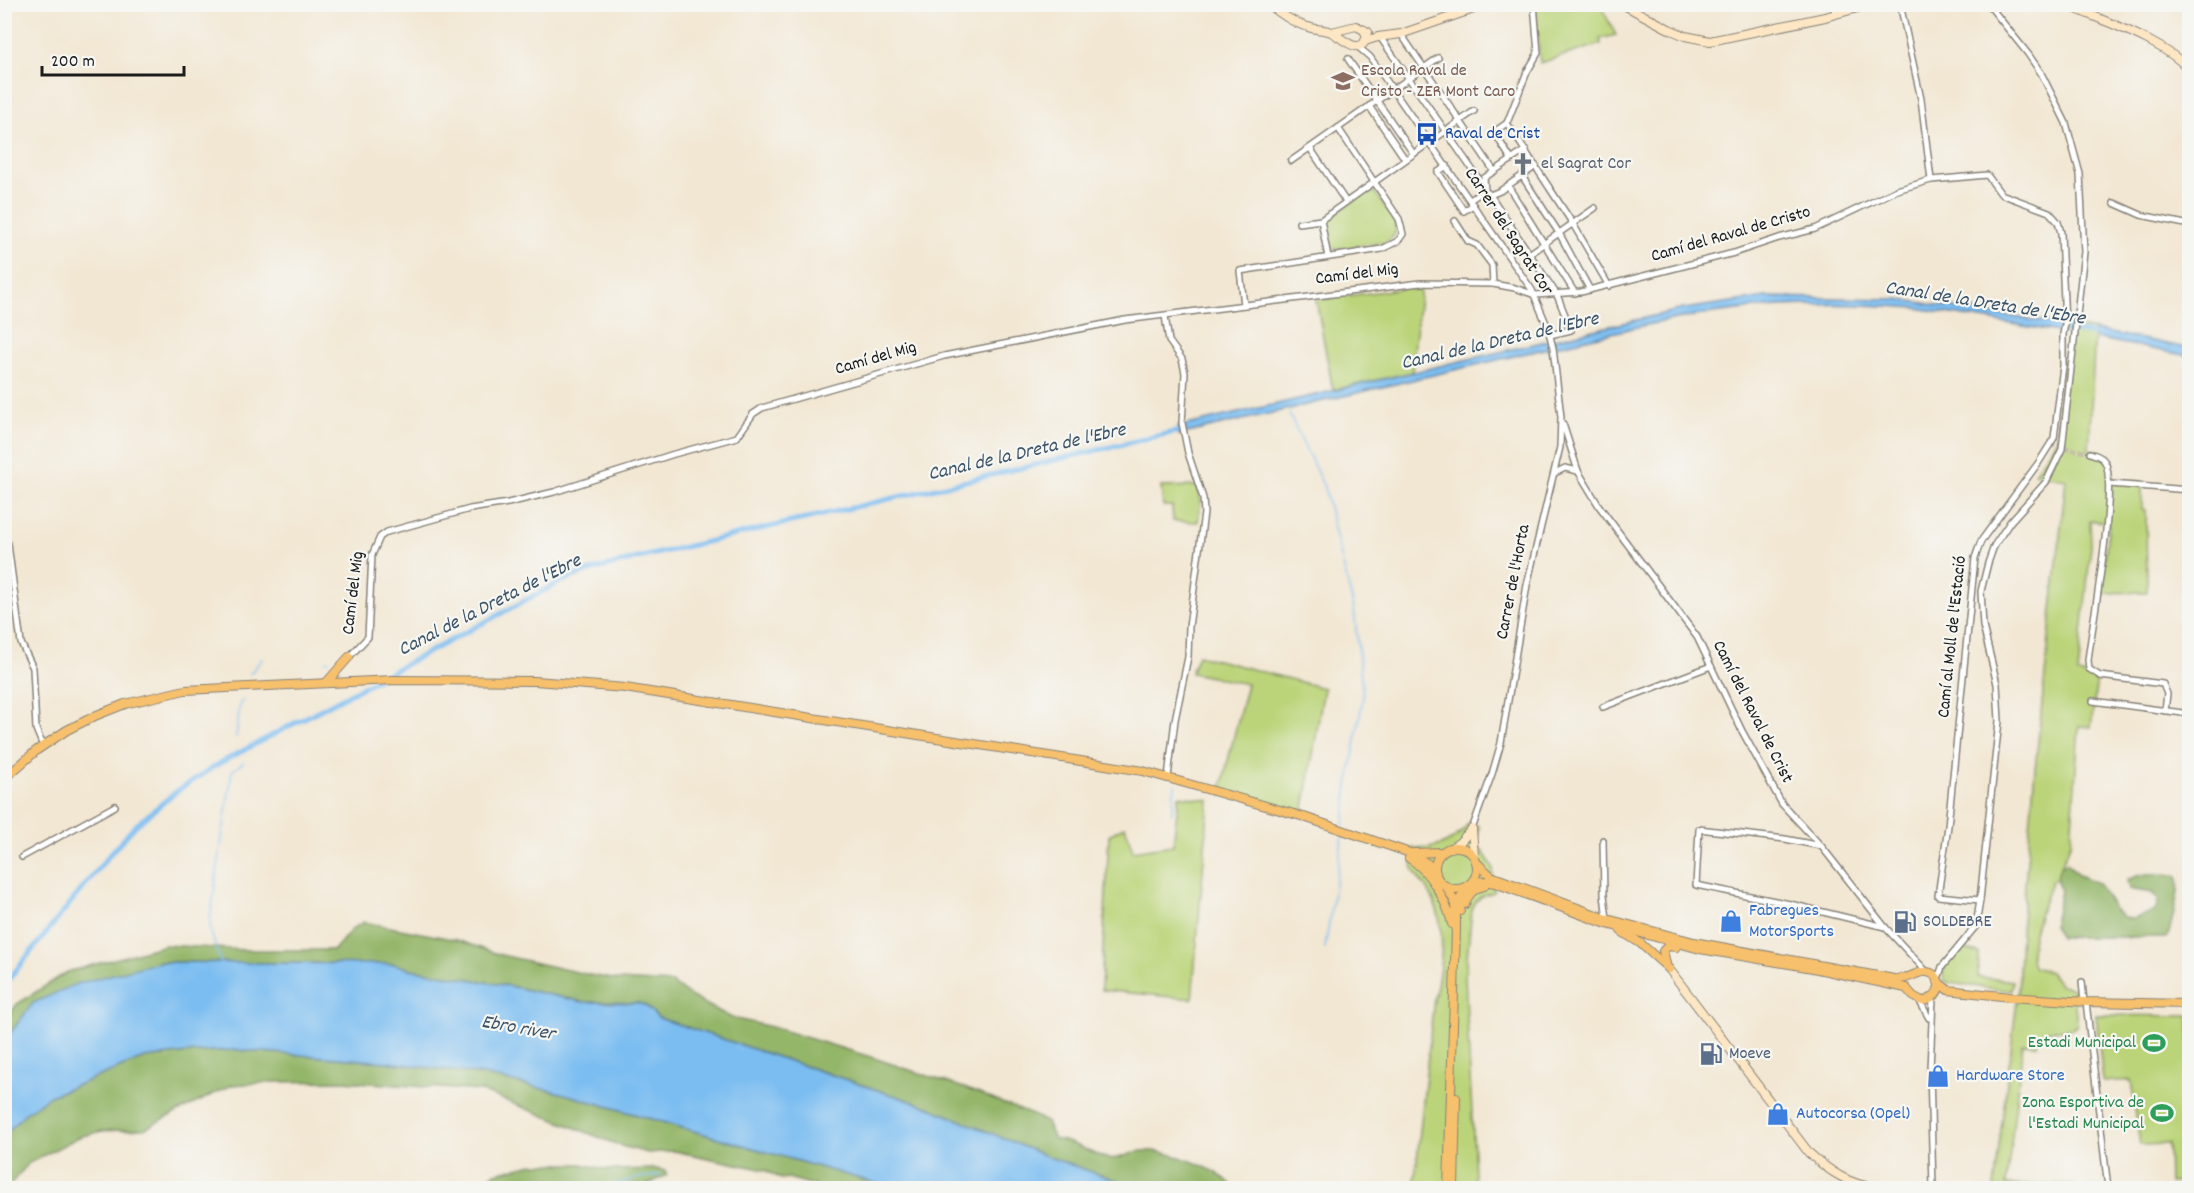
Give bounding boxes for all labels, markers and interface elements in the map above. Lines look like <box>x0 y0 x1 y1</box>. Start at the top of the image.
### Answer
scale bar <box>42 39 184 77</box>
text: 200 m <box>51 50 95 75</box>
place label: Escola Raval de Cristo - ZER Mont Caro <box>1361 59 1515 105</box>
school or university icon: Escola Raval de Cristo - ZER Mont Caro <box>1330 68 1356 94</box>
bus stop icon: Raval de Crist <box>1414 121 1440 147</box>
place label: Raval de Crist <box>1445 122 1540 147</box>
church icon: el Sagrat Cor <box>1510 151 1536 177</box>
place label: el Sagrat Cor <box>1541 152 1631 177</box>
street label: Carrer del Sagrat Cor <box>1457 163 1559 301</box>
street label: Camí del Raval de Cristo <box>1648 200 1814 270</box>
street label: Camí del Mig <box>1314 257 1400 293</box>
water label: Canal de la Dreta de l'Ebre <box>1883 274 2088 334</box>
water label: Canal de la Dreta de l'Ebre <box>1398 305 1603 378</box>
street label: Camí del Mig <box>832 335 920 383</box>
water label: Canal de la Dreta de l'Ebre <box>925 416 1130 489</box>
street label: Carrer de l'Horta <box>1491 522 1538 642</box>
water label: Canal de la Dreta de l'Ebre <box>394 547 587 664</box>
street label: Camí del Mig <box>336 550 372 636</box>
street label: Camí al Moll de l'Estació <box>1932 555 1974 719</box>
street label: Camí del Raval de Crist <box>1705 636 1799 788</box>
place label: Fabregues MotorSports <box>1749 899 1834 945</box>
shop icon: Fabregues MotorSports <box>1718 908 1744 934</box>
fuel station icon: SOLDEBRE <box>1892 909 1918 935</box>
place label: SOLDEBRE <box>1923 910 1992 935</box>
water label: Ebro river <box>479 1009 560 1050</box>
sports icon: Estadi Municipal <box>2141 1030 2167 1056</box>
place label: Estadi Municipal <box>2028 1031 2137 1056</box>
fuel station icon: Moeve <box>1698 1041 1724 1067</box>
place label: Moeve <box>1729 1042 1771 1067</box>
shop icon: Hardware Store <box>1925 1063 1951 1089</box>
place label: Hardware Store <box>1956 1064 2065 1089</box>
place label: Zona Esportiva de l'Estadi Municipal <box>2022 1091 2145 1137</box>
sports icon: Zona Esportiva de l'Estadi Municipal <box>2149 1100 2175 1126</box>
shop icon: Autocorsa (Opel) <box>1765 1101 1791 1127</box>
place label: Autocorsa (Opel) <box>1796 1102 1910 1127</box>

